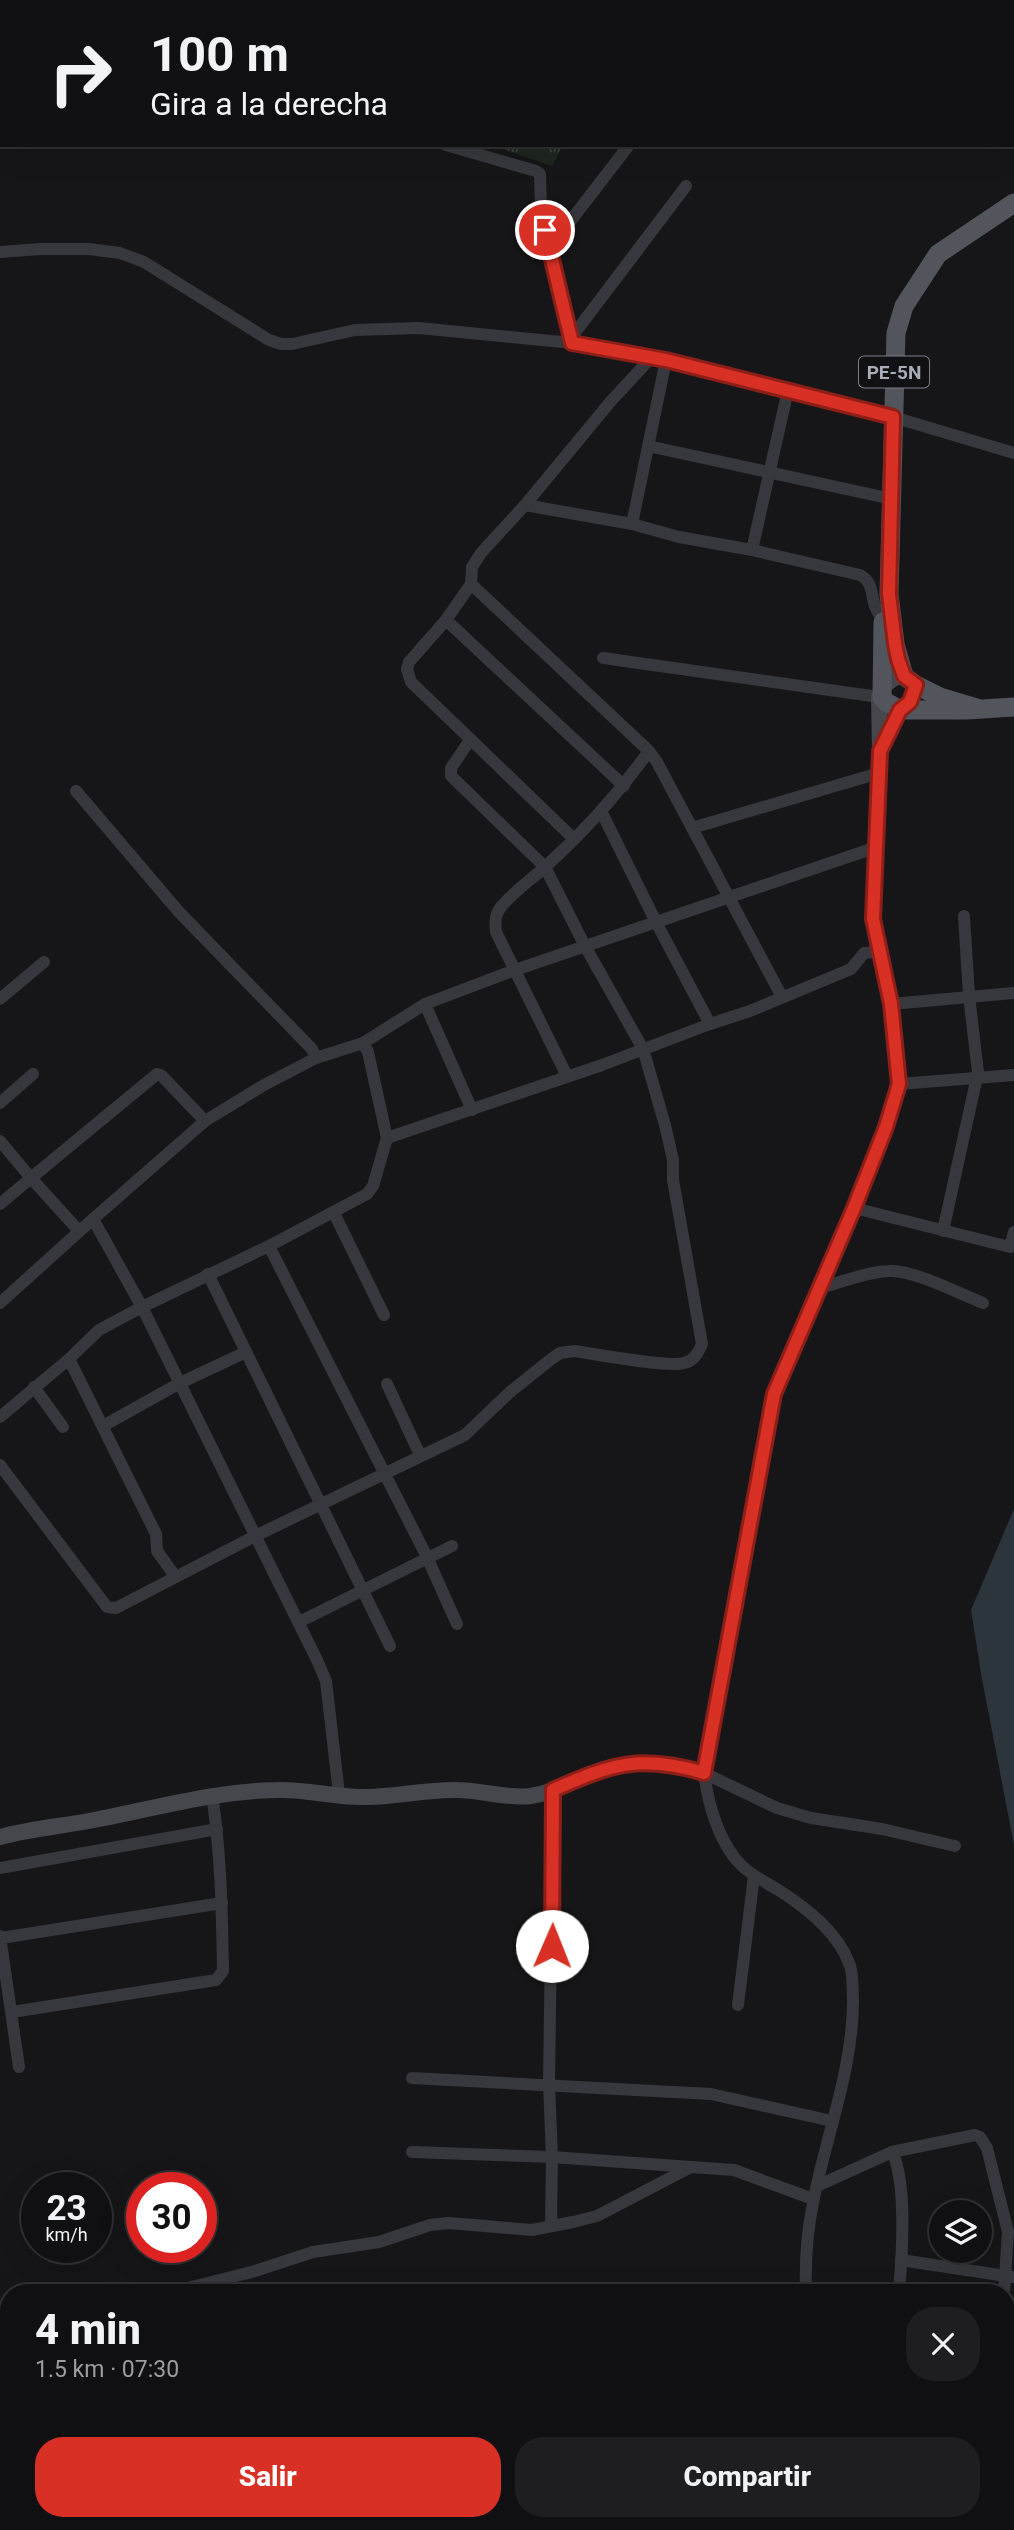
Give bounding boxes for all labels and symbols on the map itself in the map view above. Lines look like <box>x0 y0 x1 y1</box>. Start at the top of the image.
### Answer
pin <box>515 200 575 260</box>
road number: PE-5N <box>859 356 929 388</box>
position arrow <box>515 1909 589 1983</box>
speed limit sign: 30 <box>126 2172 217 2263</box>

